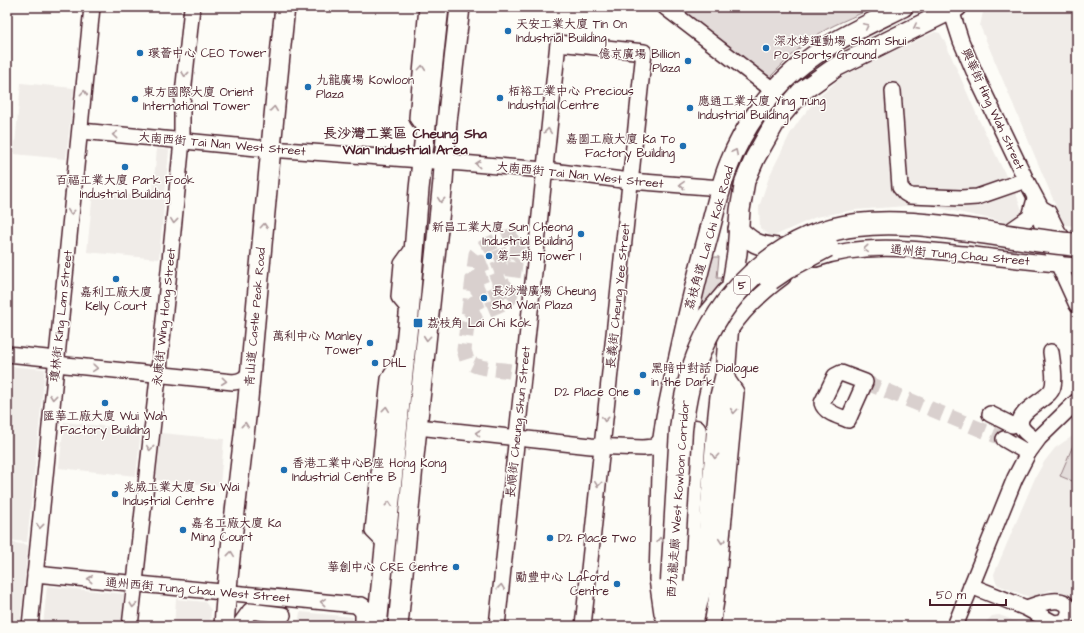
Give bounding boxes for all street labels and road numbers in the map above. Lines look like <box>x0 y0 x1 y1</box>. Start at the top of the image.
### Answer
street label: 興華街 Hing Wah Street <box>956 46 1028 173</box>
street label: 大南西街 Tai Nan West Street <box>138 129 306 160</box>
street label: 大南西街 Tai Nan West Street <box>496 158 664 193</box>
street label: 荔枝角道 Lai Chi Kok Road <box>681 164 738 312</box>
street label: 長義街 Cheung Yee Street <box>602 222 636 370</box>
street label: 通州街 Tung Chau Street <box>889 241 1030 271</box>
street label: 永康街 Wing Hong Street <box>149 247 181 387</box>
street label: 青山道 Castle Peak Road <box>241 247 270 387</box>
street label: 瓊林街 King Lam Street <box>46 249 78 383</box>
road number: 5 <box>734 276 750 294</box>
street label: 長順街 Cheung Shun Street <box>502 345 536 499</box>
street label: 西九龍走廊 West Kowloon Corridor <box>663 399 694 598</box>
street label: 通州西街 Tung Chau West Street <box>105 574 291 608</box>

